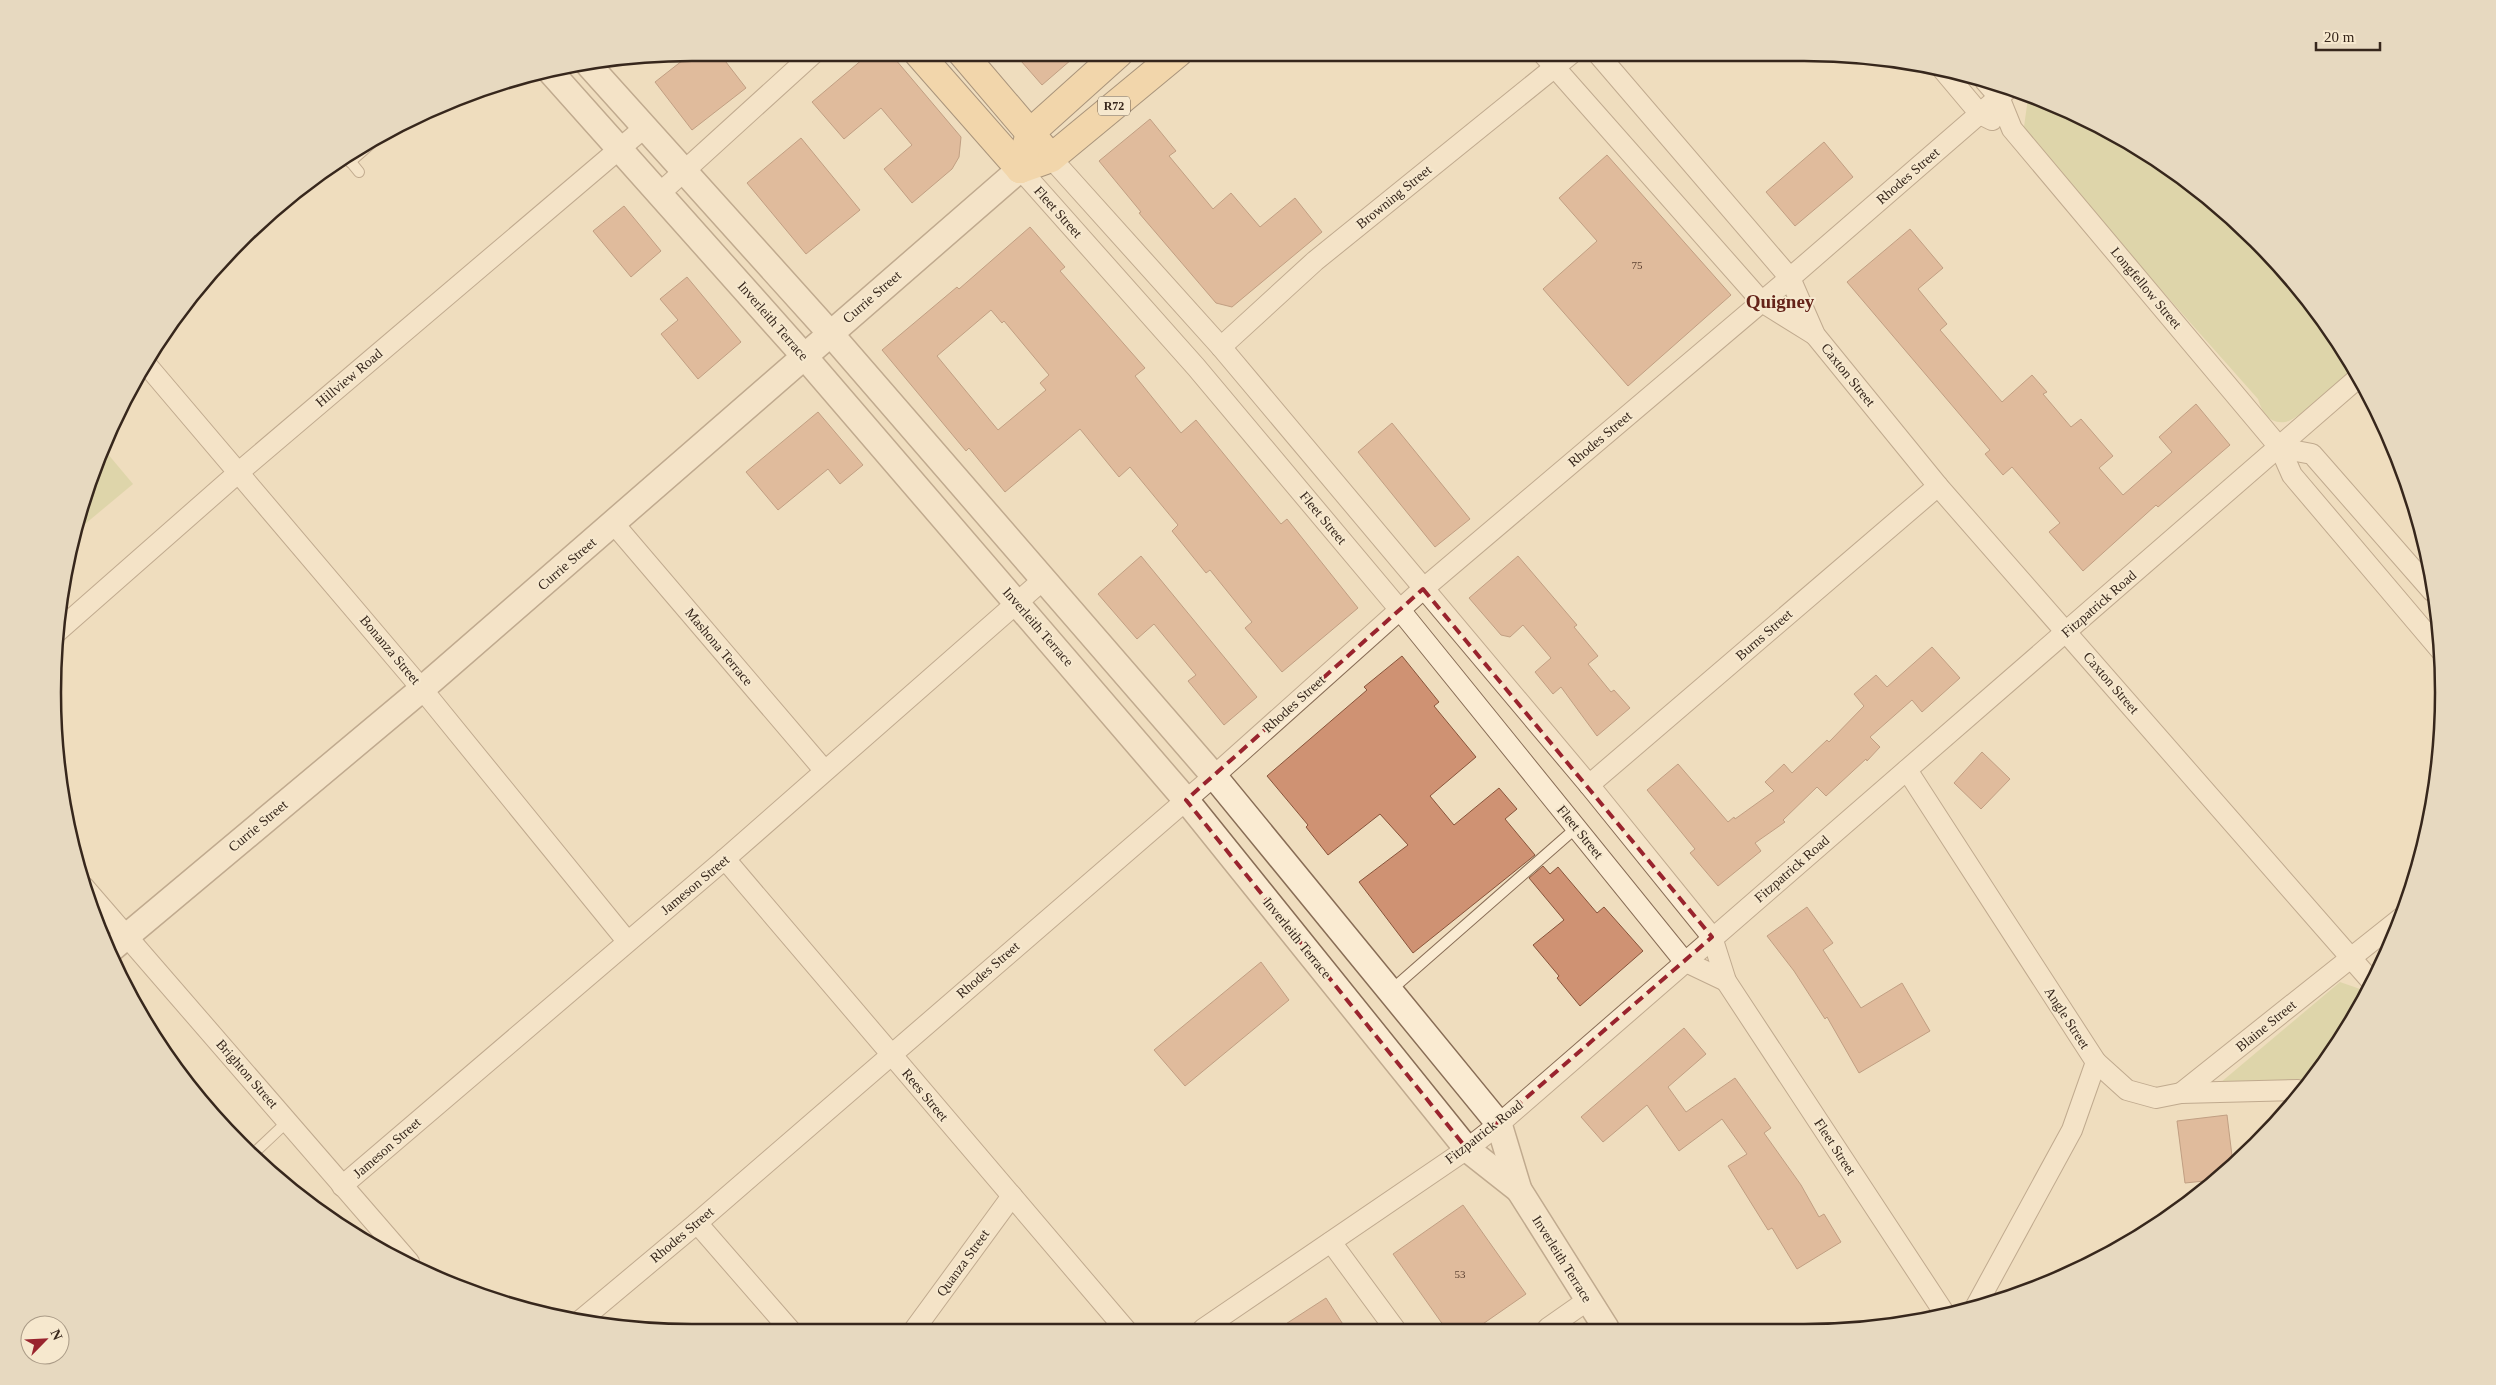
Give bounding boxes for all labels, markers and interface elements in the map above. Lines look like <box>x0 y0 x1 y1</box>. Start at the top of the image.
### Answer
scale bar <box>2316 20 2380 52</box>
text: 20 m <box>2324 29 2355 45</box>
road number: R72 <box>1098 96 1130 115</box>
street label: Rhodes Street <box>1874 145 1942 207</box>
street label: Browning Street <box>1353 162 1435 232</box>
street label: Fleet Street <box>1031 183 1085 241</box>
street label: Longfellow Street <box>2108 244 2184 332</box>
house number: 75 <box>1632 259 1643 271</box>
street label: Currie Street <box>840 268 904 326</box>
street label: Inverleith Terrace <box>735 279 811 363</box>
district label: Quigney <box>1746 291 1815 312</box>
street label: Caxton Street <box>1818 341 1878 410</box>
street label: Hillview Road <box>313 346 385 410</box>
street label: Rhodes Street <box>1565 408 1635 470</box>
street label: Fleet Street <box>1297 489 1349 547</box>
street label: Currie Street <box>535 535 599 593</box>
street label: Fitzpatrick Road <box>2059 568 2139 640</box>
street label: Inverleith Terrace <box>1000 585 1076 669</box>
street label: Mashona Terrace <box>682 605 756 689</box>
street label: Burns Street <box>1733 606 1795 663</box>
street label: Bonanza Street <box>357 613 423 688</box>
street label: Caxton Street <box>2080 649 2142 717</box>
street label: Rhodes Street <box>1260 672 1328 736</box>
street label: Currie Street <box>226 797 290 855</box>
street label: Fleet Street <box>1554 802 1606 862</box>
street label: Fitzpatrick Road <box>1752 833 1832 905</box>
street label: Jameson Street <box>658 852 732 918</box>
street label: Inverleith Terrace <box>1260 895 1334 981</box>
street label: Rhodes Street <box>954 939 1022 1001</box>
street label: Angle Street <box>2042 984 2093 1052</box>
street label: Blaine Street <box>2233 997 2299 1055</box>
street label: Brighton Street <box>213 1037 281 1111</box>
street label: Rees Street <box>899 1066 951 1124</box>
street label: Fitzpatrick Road <box>1442 1097 1526 1167</box>
street label: Jameson Street <box>350 1115 424 1181</box>
street label: Fleet Street <box>1811 1116 1859 1178</box>
street label: Rhodes Street <box>647 1204 717 1266</box>
street label: Inverleith Terrace <box>1529 1213 1595 1305</box>
street label: Quanza Street <box>934 1227 992 1299</box>
house number: 53 <box>1455 1268 1466 1280</box>
north arrow <box>20 1315 70 1365</box>
text: N <box>48 1327 65 1343</box>

